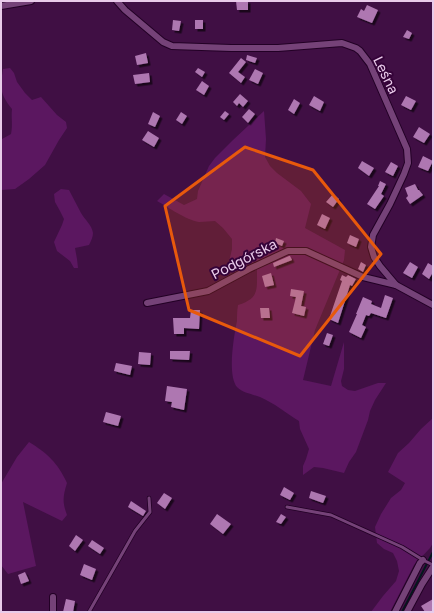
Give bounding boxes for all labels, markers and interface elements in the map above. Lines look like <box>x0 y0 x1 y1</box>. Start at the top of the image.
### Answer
street label: Leśna <box>370 53 403 96</box>
street label: Podgórska <box>208 235 280 282</box>

